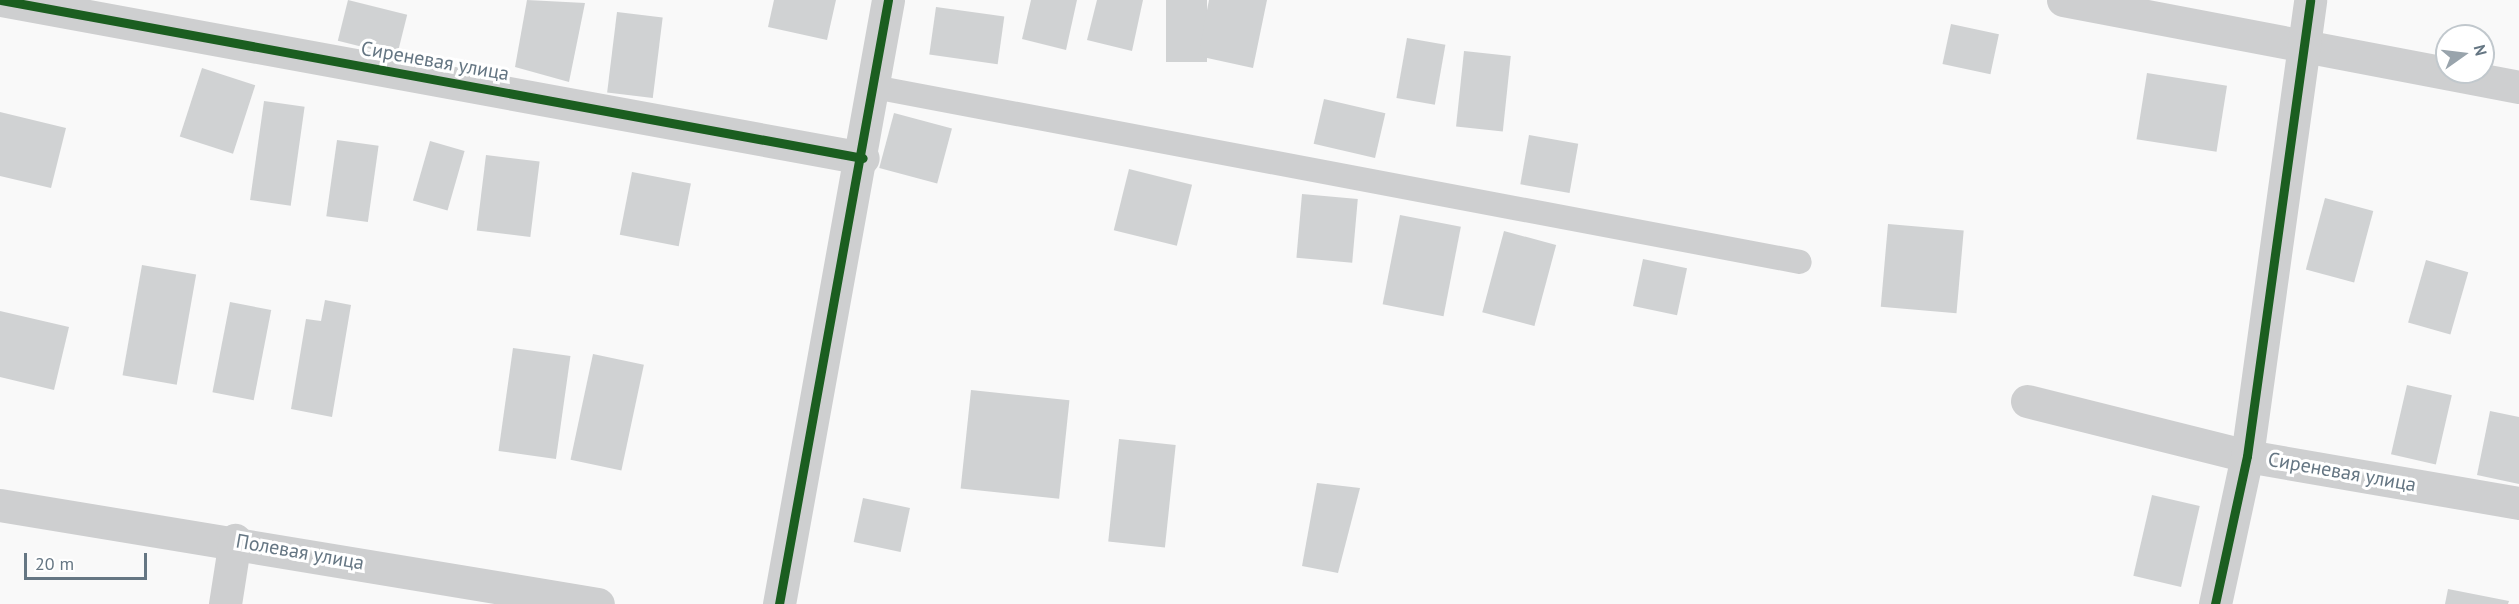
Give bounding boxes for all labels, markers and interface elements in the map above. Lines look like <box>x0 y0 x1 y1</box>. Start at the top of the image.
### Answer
north arrow <box>2435 24 2495 84</box>
street label: Сиреневая улица <box>359 36 511 86</box>
text: N <box>2470 43 2491 58</box>
street label: Сиреневая улица <box>2266 447 2418 497</box>
street label: Полевая улица <box>234 529 366 575</box>
scale bar <box>27 541 150 579</box>
text: 20 m <box>35 552 74 575</box>

